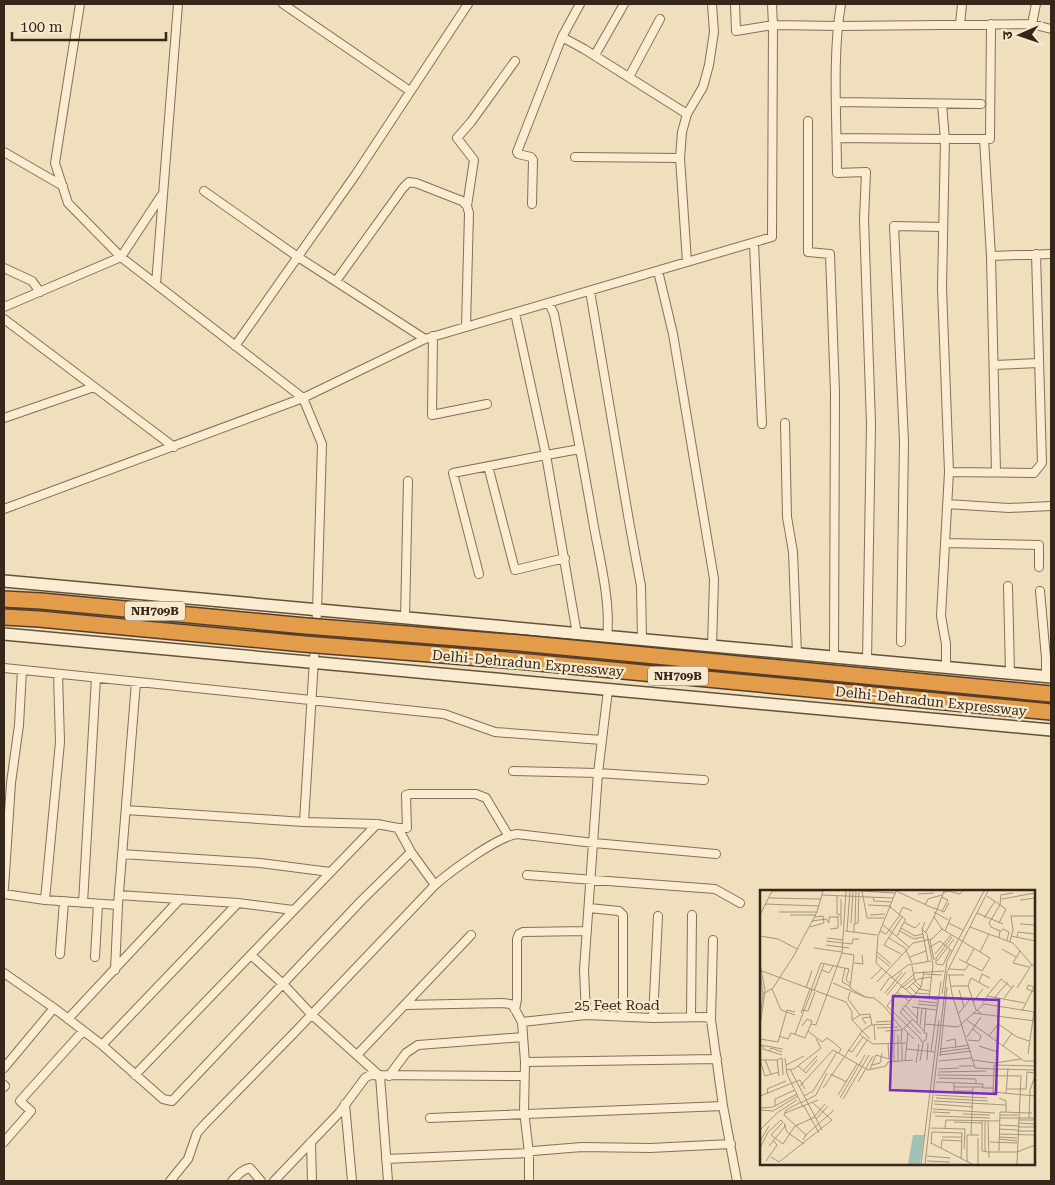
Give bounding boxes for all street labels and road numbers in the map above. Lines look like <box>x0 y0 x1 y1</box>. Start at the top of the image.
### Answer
road number: NH709B <box>125 602 185 620</box>
street label: Delhi-Dehradun Expressway <box>431 647 625 679</box>
road number: NH709B <box>648 666 708 686</box>
street label: Delhi-Dehradun Expressway <box>834 683 1028 719</box>
street label: 25 Feet Road <box>574 997 660 1013</box>

